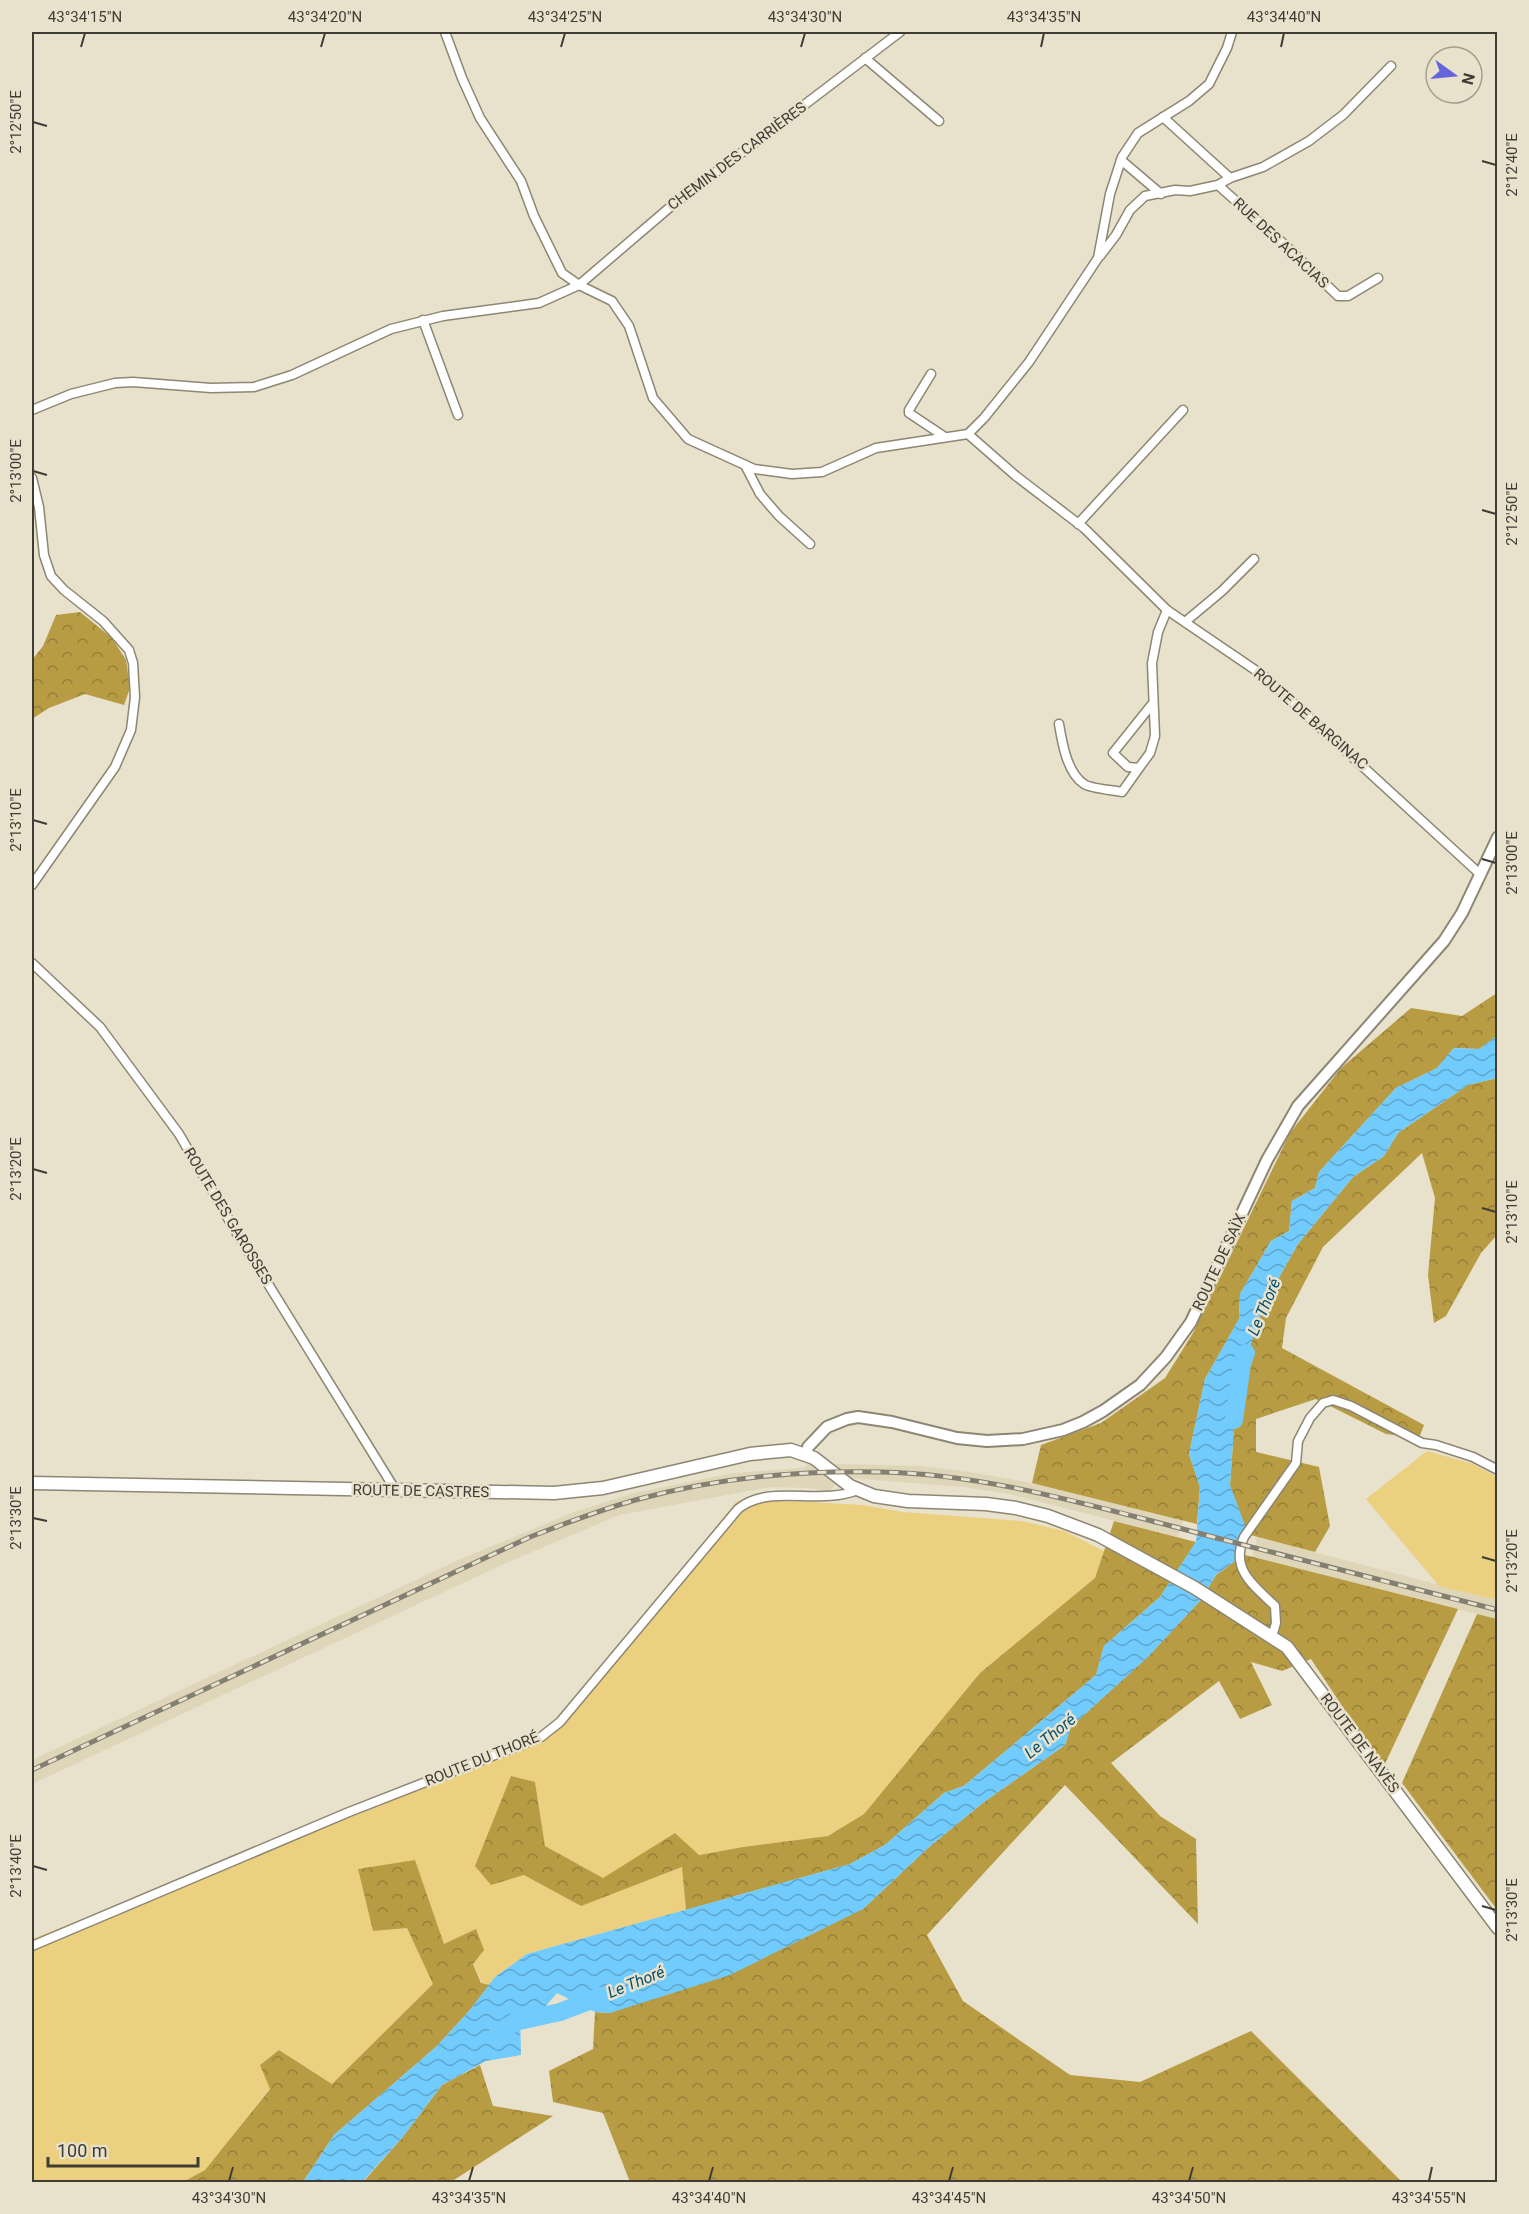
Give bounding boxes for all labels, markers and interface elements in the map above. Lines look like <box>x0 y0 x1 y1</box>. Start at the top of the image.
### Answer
text: 43°34'15"N <box>48 8 122 26</box>
text: 43°34'20"N <box>288 8 362 26</box>
text: 43°34'25"N <box>528 8 602 26</box>
text: 43°34'30"N <box>768 8 842 26</box>
text: 43°34'35"N <box>1007 8 1081 26</box>
text: 43°34'40"N <box>1247 8 1321 26</box>
north arrow <box>1424 45 1484 105</box>
text: N <box>1457 71 1479 87</box>
text: 2°12'50"E <box>7 90 25 154</box>
street label: CHEMIN DES CARRIÈRES <box>664 98 810 214</box>
text: 2°12'40"E <box>1503 133 1521 197</box>
street label: RUE DES ACACIAS <box>1229 194 1333 292</box>
text: 2°13'00"E <box>7 439 25 503</box>
text: 2°12'50"E <box>1503 482 1521 546</box>
street label: ROUTE DE BARGINAC <box>1250 664 1372 774</box>
text: 2°13'10"E <box>7 788 25 852</box>
text: 2°13'00"E <box>1503 831 1521 895</box>
text: 2°13'20"E <box>7 1137 25 1201</box>
street label: ROUTE DES GAROSSES <box>180 1144 276 1288</box>
text: 2°13'10"E <box>1503 1180 1521 1244</box>
street label: ROUTE DE SAÏX <box>1189 1210 1250 1313</box>
water label: Le Thoré <box>1243 1276 1285 1338</box>
street label: ROUTE DE CASTRES <box>353 1481 490 1501</box>
text: 2°13'30"E <box>7 1486 25 1550</box>
text: 2°13'20"E <box>1503 1529 1521 1593</box>
street label: ROUTE DE NAVÈS <box>1317 1690 1403 1796</box>
water label: Le Thoré <box>1021 1710 1079 1762</box>
street label: ROUTE DU THORÉ <box>422 1728 542 1790</box>
text: 2°13'40"E <box>7 1834 25 1898</box>
text: 2°13'30"E <box>1503 1878 1521 1942</box>
water label: Le Thoré <box>605 1962 667 2002</box>
scale bar <box>48 2130 198 2168</box>
text: 100 m <box>57 2140 108 2161</box>
text: 43°34'30"N <box>192 2189 266 2207</box>
text: 43°34'35"N <box>432 2189 506 2207</box>
text: 43°34'40"N <box>672 2189 746 2207</box>
text: 43°34'45"N <box>912 2189 986 2207</box>
text: 43°34'50"N <box>1152 2189 1226 2207</box>
text: 43°34'55"N <box>1392 2189 1466 2207</box>

